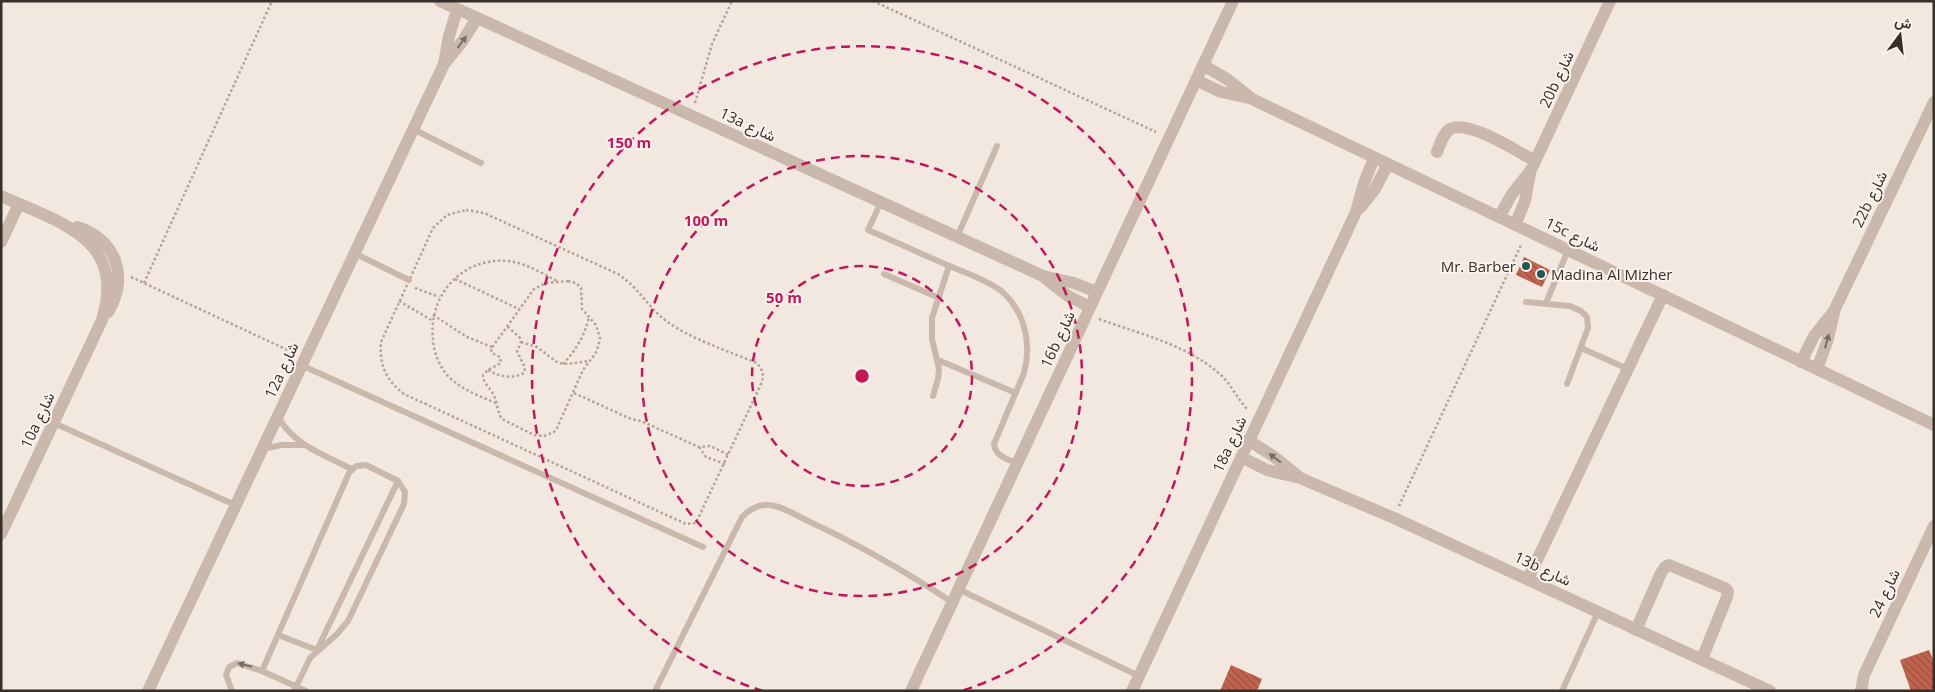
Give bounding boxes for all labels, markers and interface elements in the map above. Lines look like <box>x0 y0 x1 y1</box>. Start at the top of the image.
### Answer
north arrow <box>1875 10 1925 60</box>
text: ش <box>1893 11 1914 33</box>
one-way arrow <box>457 35 467 49</box>
street label: 20b شارع <box>1534 47 1580 111</box>
street label: 13a شارع <box>716 102 779 148</box>
text: 150 m <box>607 132 651 152</box>
street label: 22b شارع <box>1847 167 1893 231</box>
text: 100 m <box>684 210 728 230</box>
street label: 15c شارع <box>1541 212 1604 258</box>
place label: Mr. Barber <box>1441 256 1516 276</box>
marker: Mr. Barber <box>1520 260 1532 272</box>
place label: Madina Al Mizher <box>1551 264 1672 284</box>
marker: Madina Al Mizher <box>1535 268 1547 280</box>
text: 50 m <box>766 287 802 307</box>
street label: 16b شارع <box>1035 307 1081 371</box>
one-way arrow <box>1824 333 1832 348</box>
street label: 12a شارع <box>259 339 305 402</box>
centre of rings <box>853 367 871 385</box>
street label: 10a شارع <box>15 389 61 452</box>
street label: 18a شارع <box>1207 413 1253 476</box>
one-way arrow <box>1269 452 1282 463</box>
street label: 13b شارع <box>1511 546 1575 592</box>
street label: شارع 24 <box>1864 565 1906 621</box>
one-way arrow <box>237 661 252 669</box>

